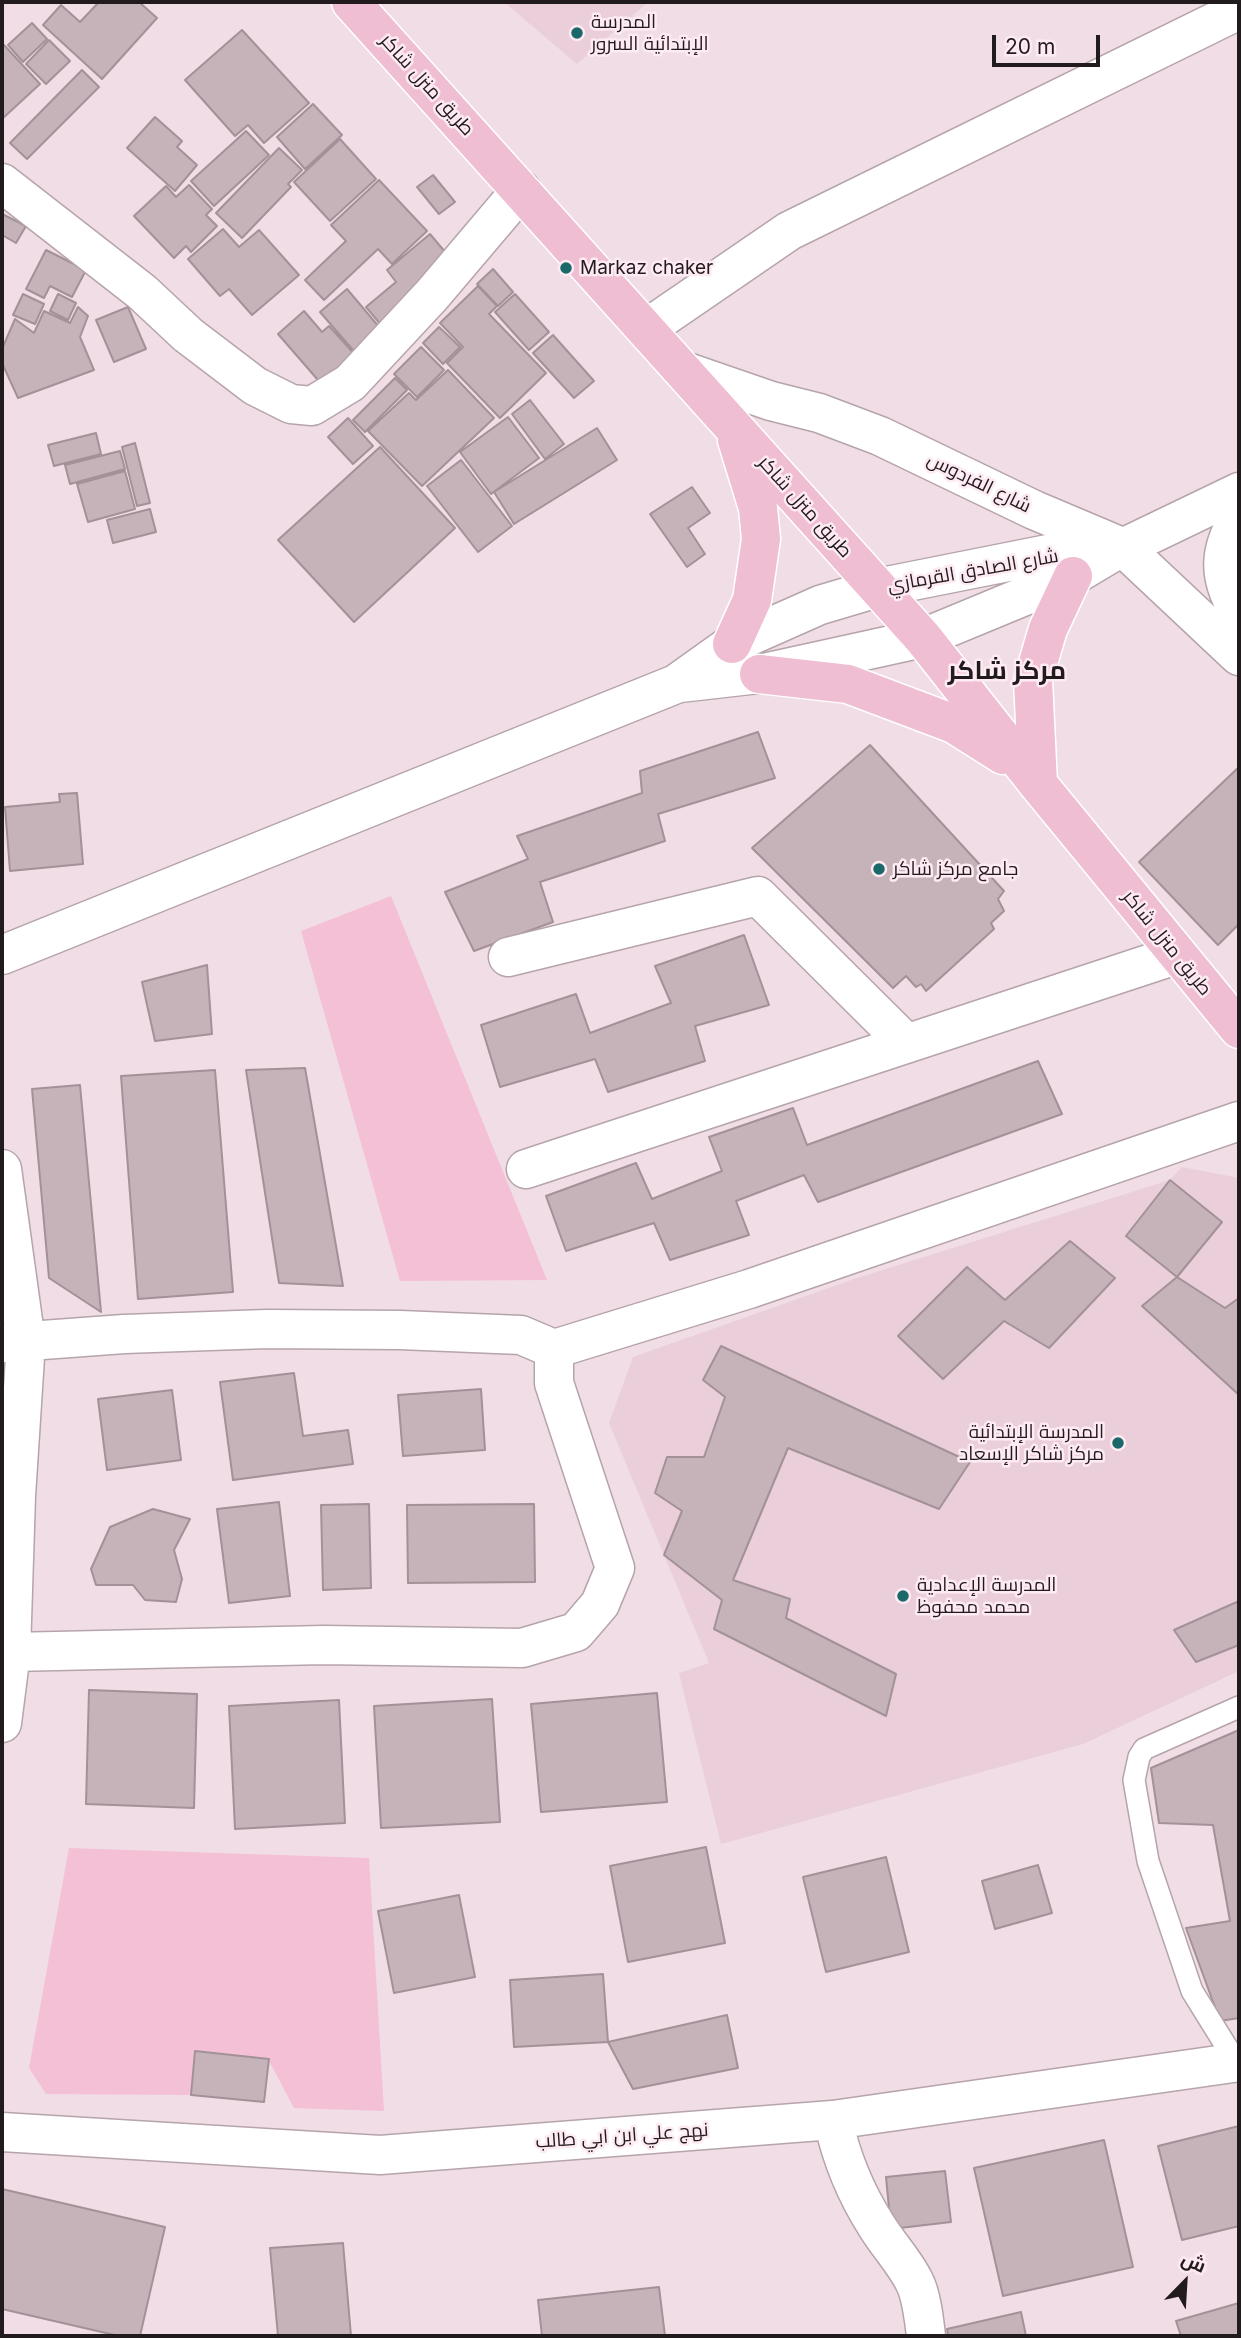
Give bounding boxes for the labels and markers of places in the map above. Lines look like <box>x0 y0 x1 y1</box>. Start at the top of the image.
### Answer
place label: المدرسة الإبتدائية السرور <box>591 11 709 55</box>
marker: المدرسة الإبتدائية السرور <box>569 25 585 41</box>
place label: Markaz chaker <box>580 257 713 279</box>
marker: Markaz chaker <box>558 260 574 276</box>
place label: جامع مركز شاكر <box>893 858 1018 880</box>
marker: جامع مركز شاكر <box>871 861 887 877</box>
place label: المدرسة الإبتدائية مركز شاكر الإسعاد <box>959 1421 1104 1465</box>
marker: المدرسة الإبتدائية مركز شاكر الإسعاد <box>1110 1435 1126 1451</box>
place label: المدرسة الإعدادية محمد محفوظ <box>917 1574 1056 1618</box>
marker: المدرسة الإعدادية محمد محفوظ <box>895 1588 911 1604</box>

